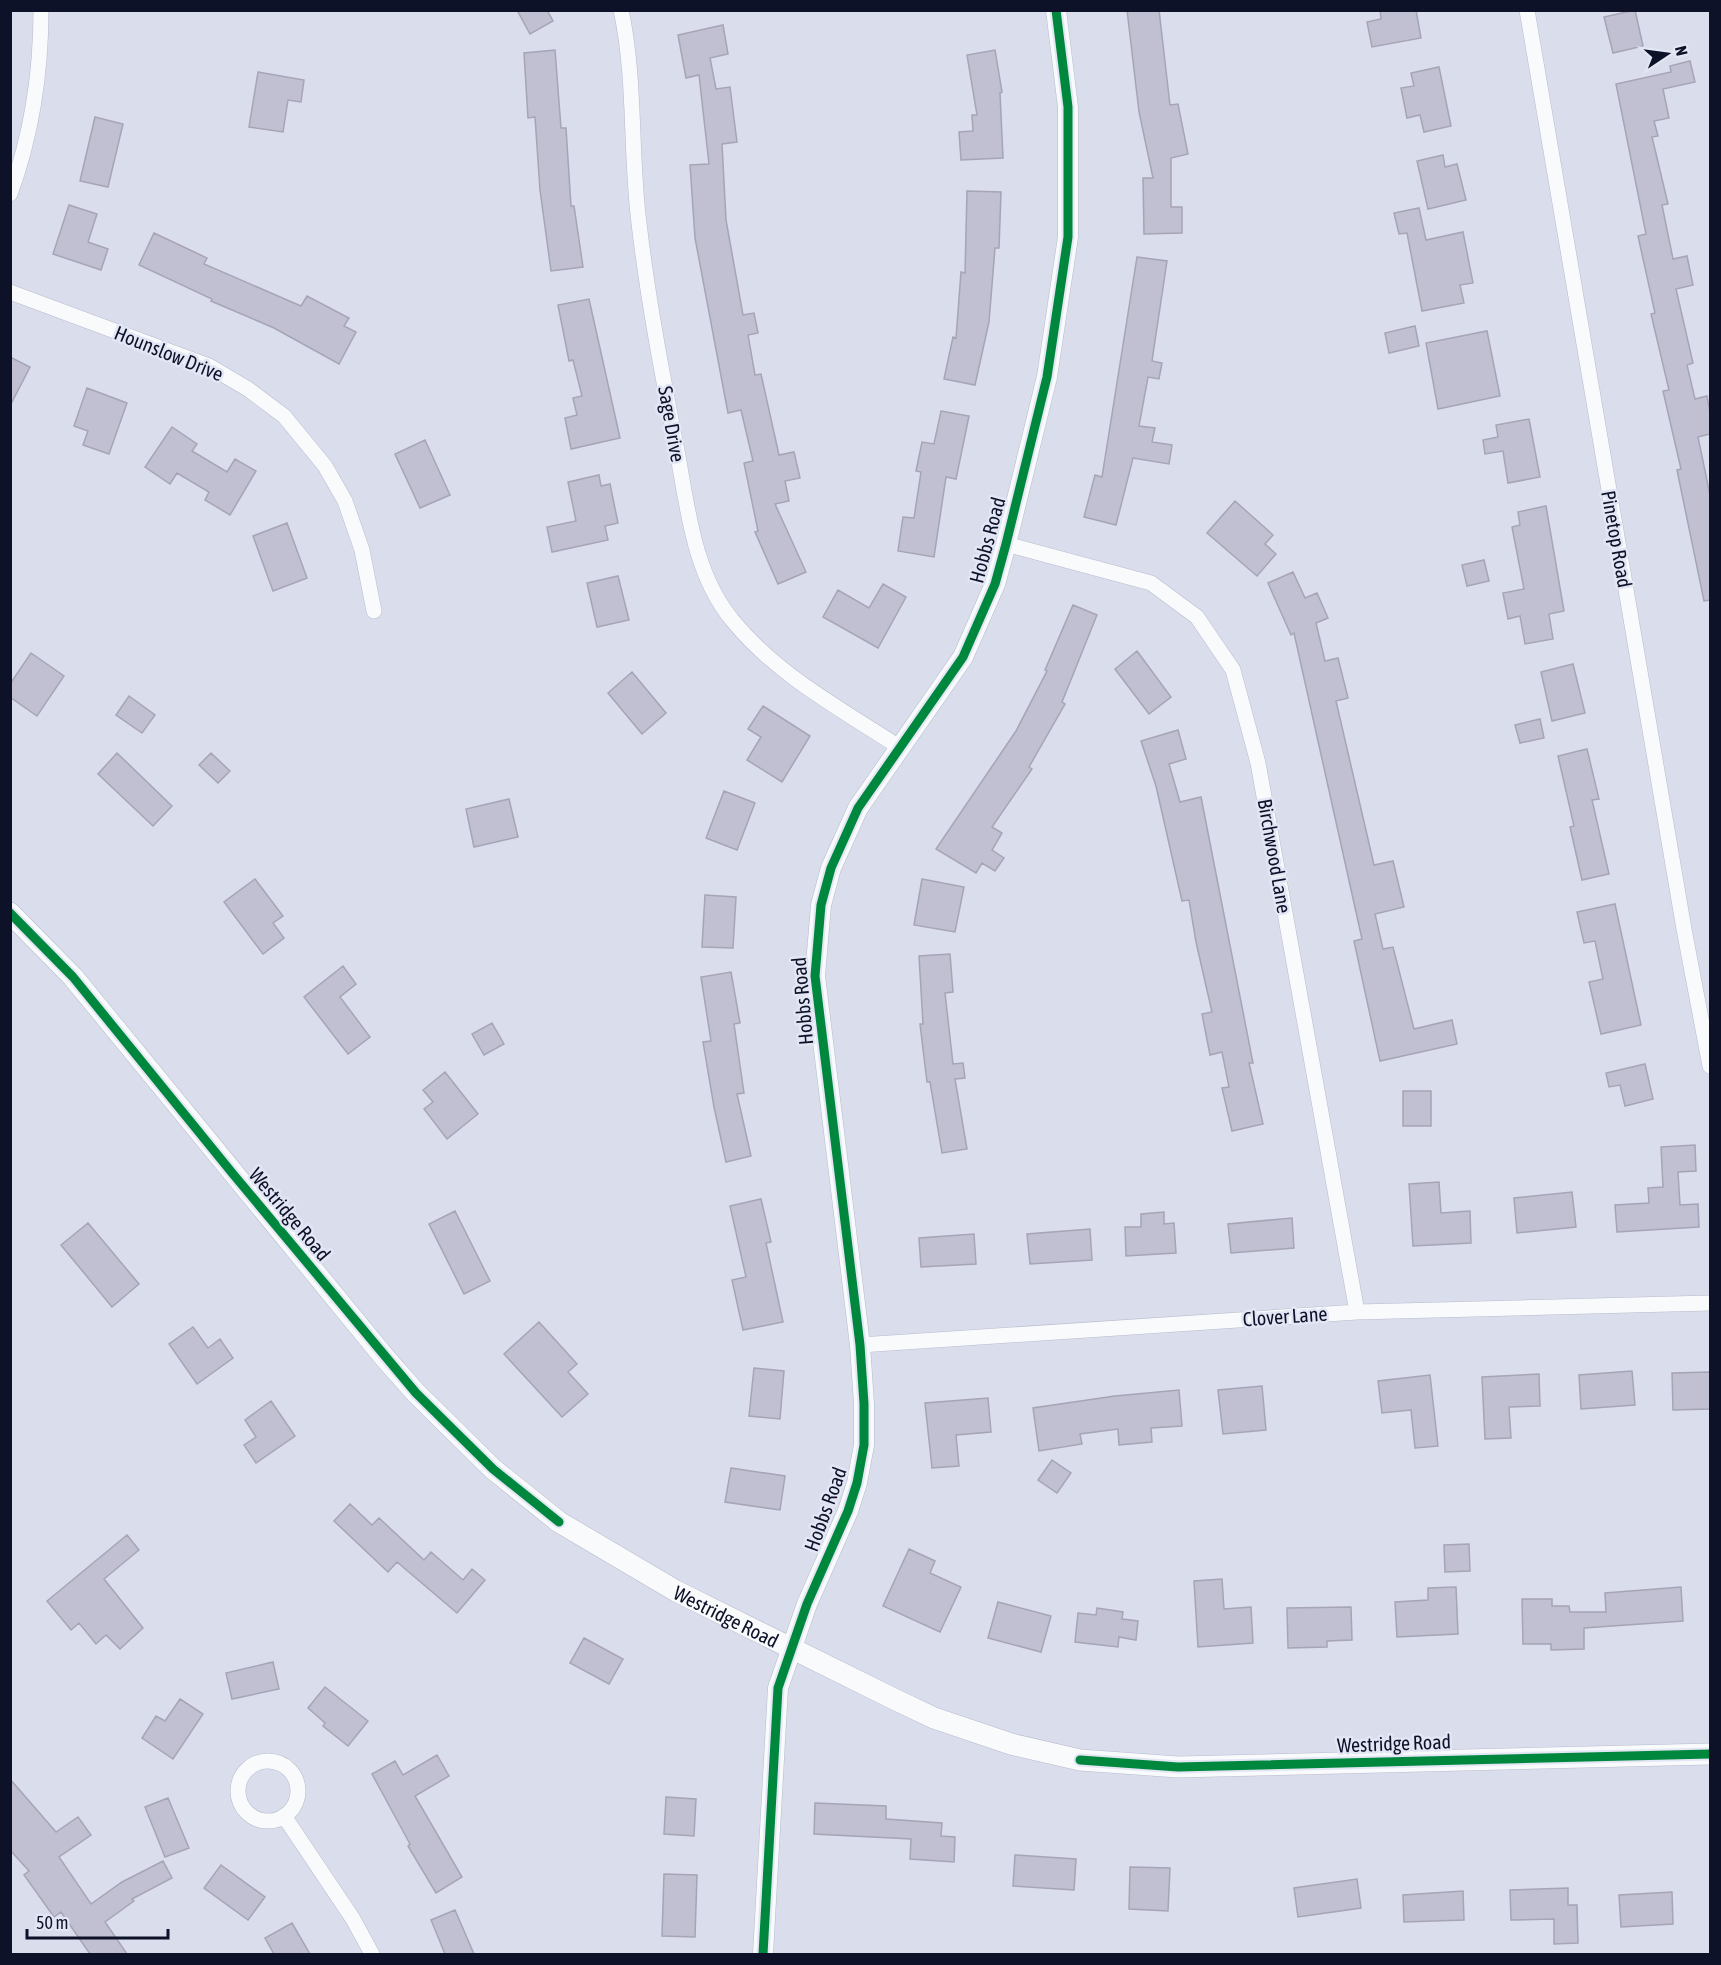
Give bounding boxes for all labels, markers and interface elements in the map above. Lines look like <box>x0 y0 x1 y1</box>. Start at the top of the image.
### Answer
north arrow <box>1637 24 1697 84</box>
text: N <box>1672 44 1691 57</box>
street label: Hounslow Drive <box>111 321 227 385</box>
street label: Sage Drive <box>654 384 690 464</box>
street label: Pinetop Road <box>1597 489 1637 589</box>
street label: Hobbs Road <box>965 495 1009 585</box>
street label: Birchwood Lane <box>1254 797 1296 915</box>
street label: Hobbs Road <box>787 956 817 1046</box>
street label: Westridge Road <box>245 1163 335 1265</box>
street label: Clover Lane <box>1242 1302 1328 1330</box>
street label: Hobbs Road <box>799 1464 851 1554</box>
street label: Westridge Road <box>670 1580 783 1652</box>
street label: Westridge Road <box>1337 1730 1451 1756</box>
scale bar <box>27 1902 168 1940</box>
text: 50 m <box>36 1912 68 1933</box>

